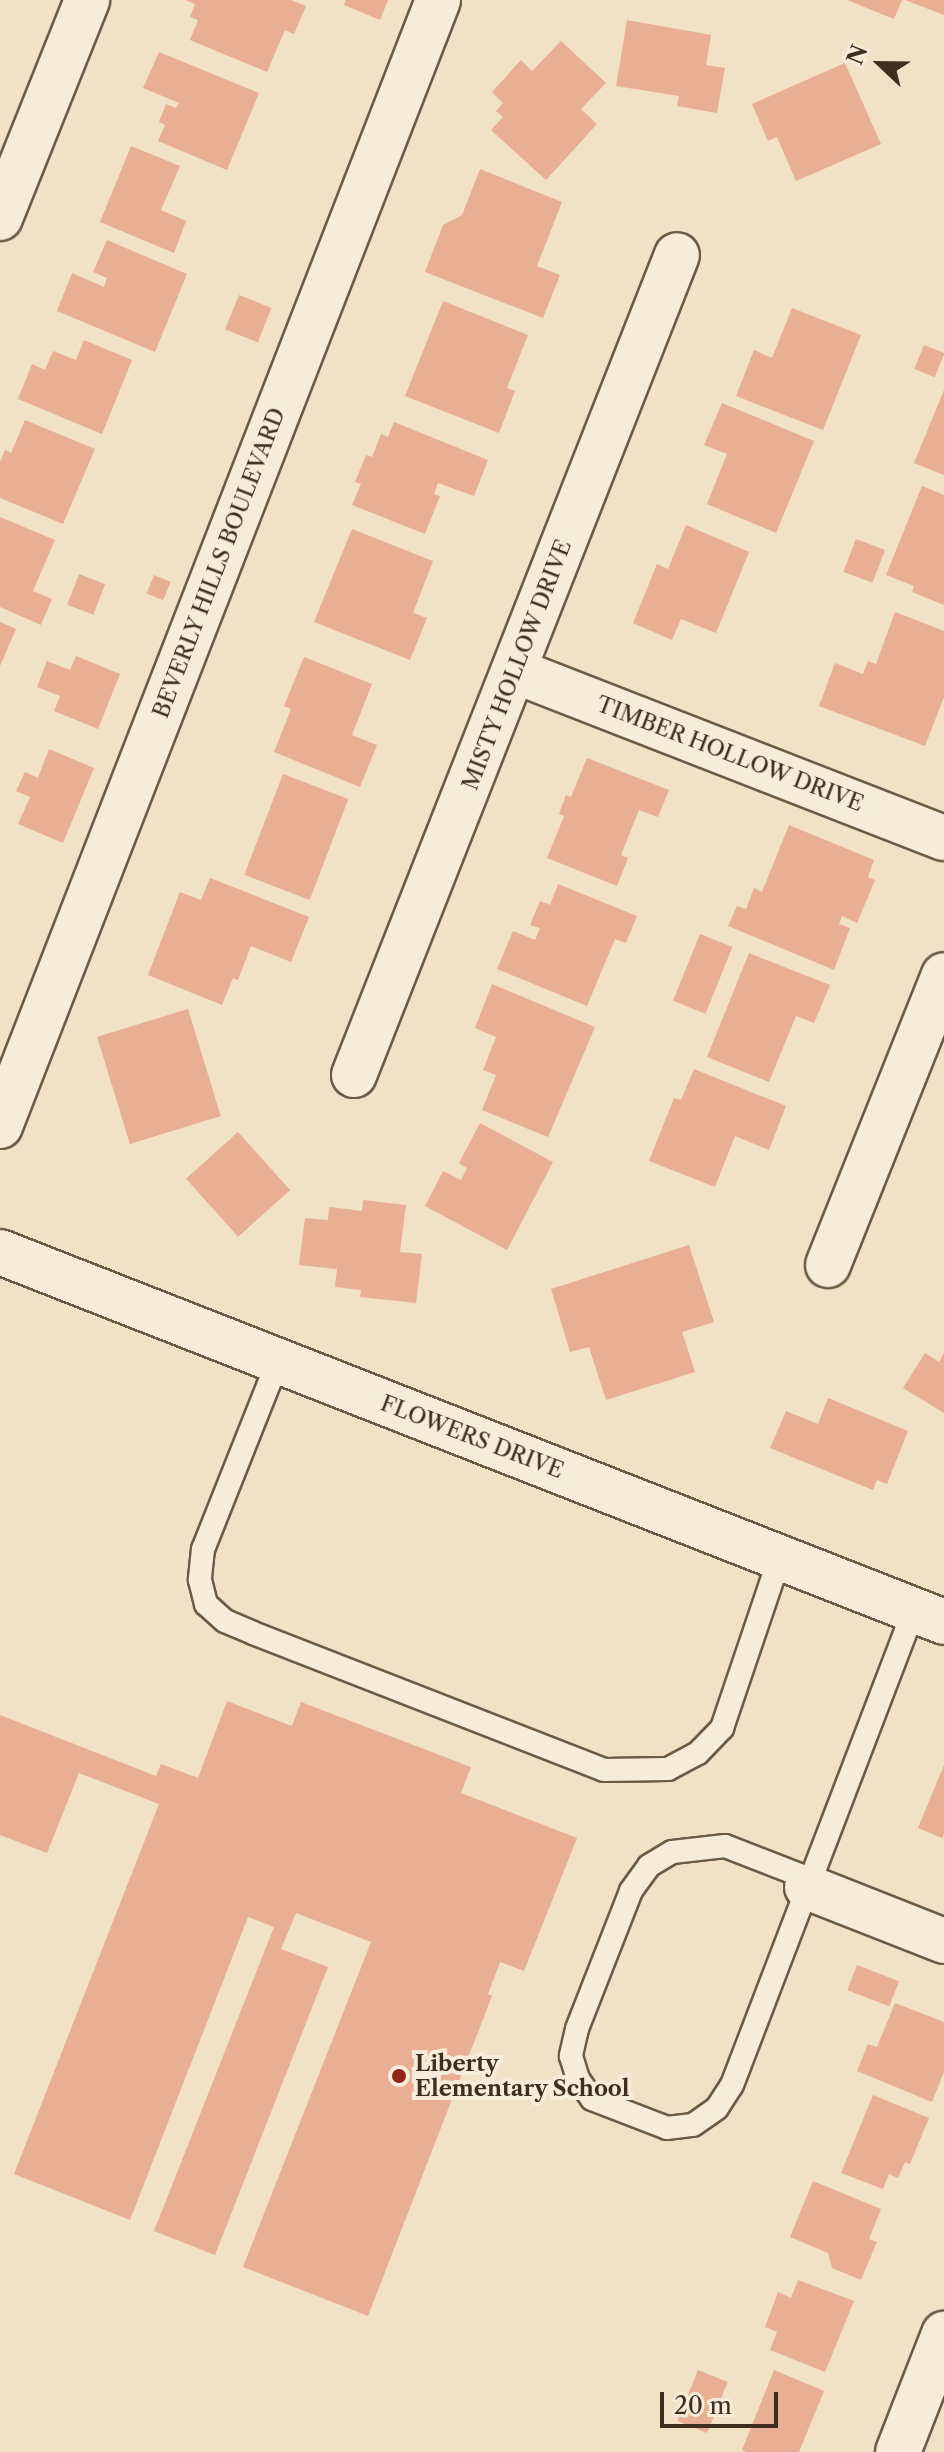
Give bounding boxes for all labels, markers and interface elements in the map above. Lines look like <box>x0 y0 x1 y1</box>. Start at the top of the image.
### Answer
north arrow <box>840 24 920 104</box>
text: N <box>841 41 873 69</box>
street label: BEVERLY HILLS BOULEVARD <box>147 404 291 722</box>
street label: MISTY HOLLOW DRIVE <box>457 535 577 795</box>
street label: TIMBER HOLLOW DRIVE <box>592 691 868 817</box>
street label: FLOWERS DRIVE <box>377 1390 567 1484</box>
place label: Liberty Elementary School <box>415 2050 630 2102</box>
marker: Liberty Elementary School <box>390 2067 408 2085</box>
scale bar <box>664 2376 782 2426</box>
text: 20 m <box>674 2391 732 2420</box>

